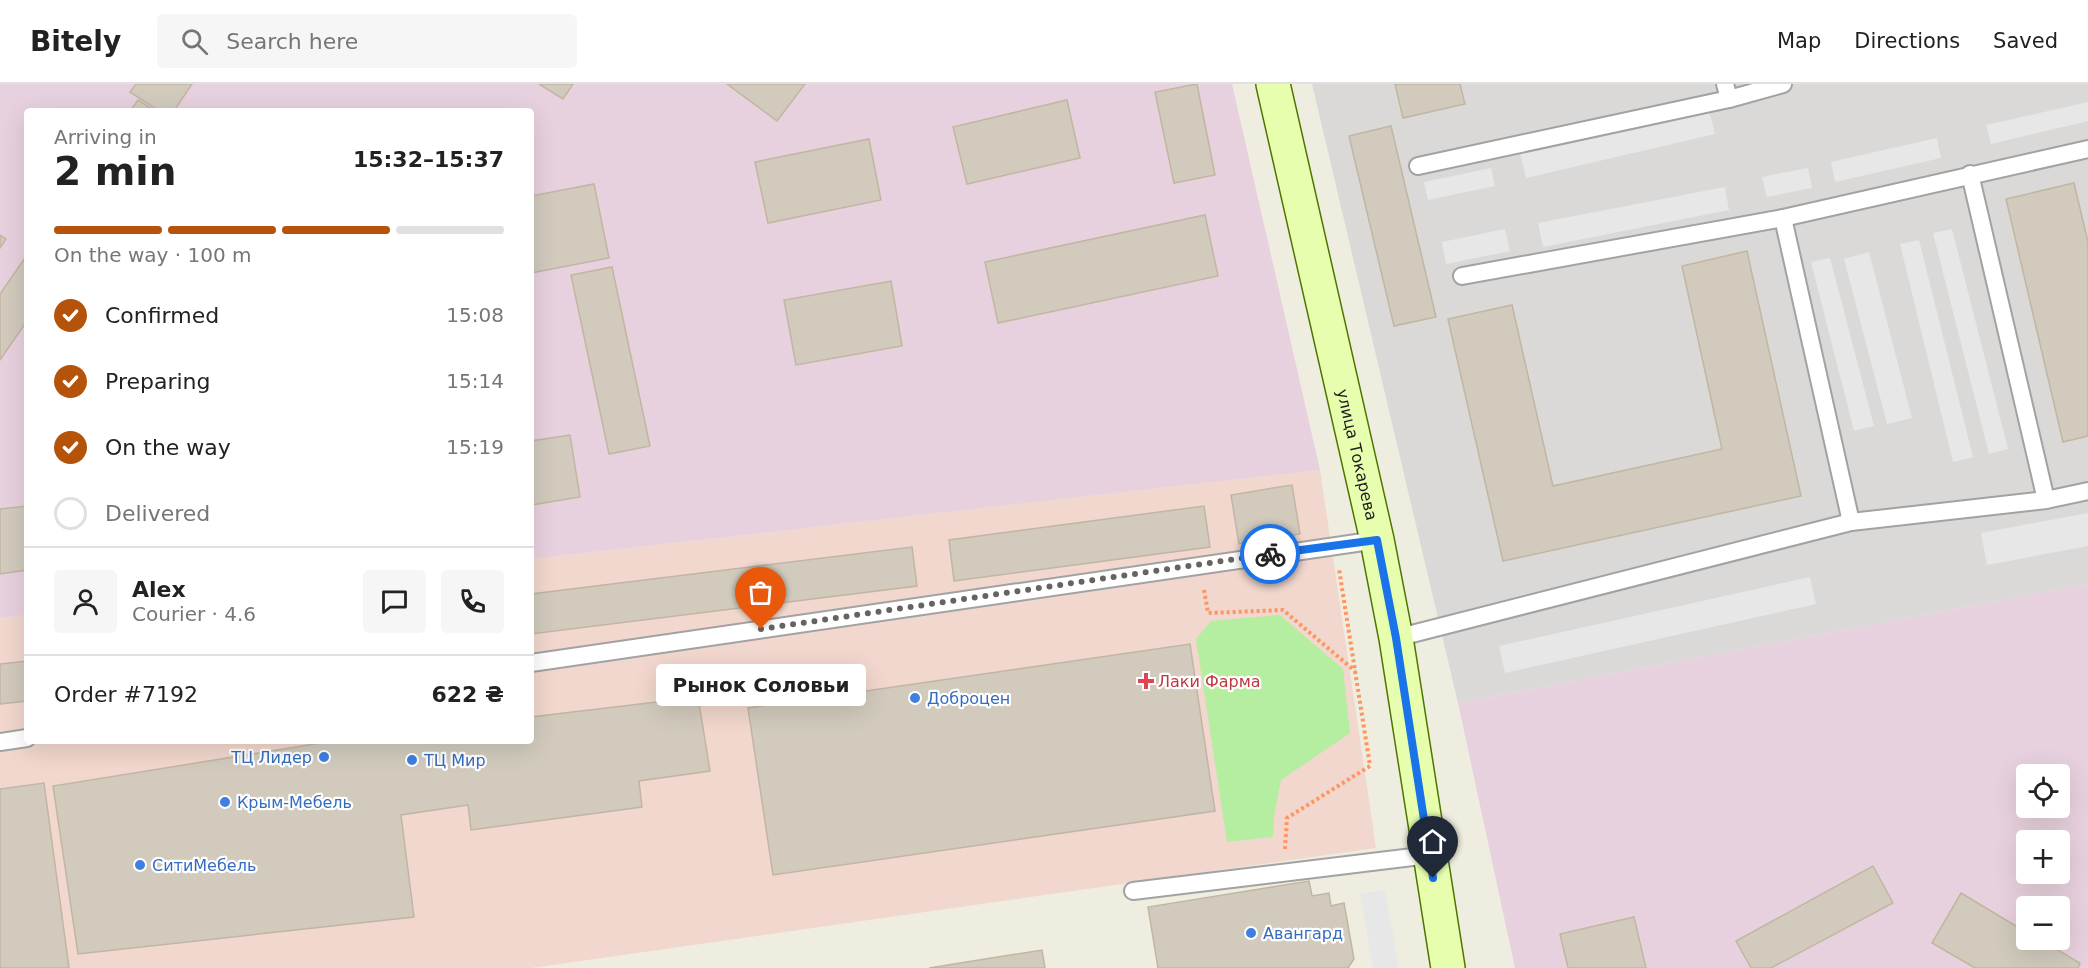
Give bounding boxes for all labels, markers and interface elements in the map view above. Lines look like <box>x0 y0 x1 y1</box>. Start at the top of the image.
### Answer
search box <box>157 14 577 68</box>
text: Bitely <box>30 25 121 58</box>
icon: search <box>178 25 211 58</box>
text: Search here <box>226 29 358 54</box>
text: Map <box>1777 29 1821 53</box>
text: Directions <box>1854 29 1960 53</box>
text: Saved <box>1993 29 2058 53</box>
text: Arriving in <box>54 125 157 149</box>
text: 15:32–15:37 <box>353 147 504 172</box>
text: 2 min <box>54 149 176 194</box>
text: On the way · 100 m <box>54 243 252 267</box>
icon: check <box>54 299 87 332</box>
text: Confirmed <box>105 303 219 328</box>
text: 15:08 <box>446 303 504 327</box>
icon: check <box>54 365 87 398</box>
text: Preparing <box>105 369 211 394</box>
text: 15:14 <box>446 369 504 393</box>
street label: улица Токарева <box>1333 387 1382 522</box>
icon: check <box>54 431 87 464</box>
text: On the way <box>105 435 231 460</box>
text: 15:19 <box>446 435 504 459</box>
text: Delivered <box>105 501 210 526</box>
courier <box>1240 524 1300 584</box>
icon: bike <box>1254 538 1287 571</box>
pin <box>735 567 786 629</box>
button: person <box>54 570 117 633</box>
button: chat <box>363 570 426 633</box>
button: phone <box>441 570 504 633</box>
icon: bag <box>744 576 777 609</box>
text: Alex <box>132 577 186 602</box>
text: Courier · 4.6 <box>132 602 256 626</box>
callout: Рынок Соловьи <box>656 665 866 707</box>
place label: Лаки Фарма <box>1158 672 1261 691</box>
text: Рынок Соловьи <box>673 673 849 697</box>
marker: Лаки Фарма <box>1139 674 1153 688</box>
text: Order #7192 <box>54 682 198 707</box>
text: 622 ₴ <box>432 682 504 707</box>
place label: Доброцен <box>927 689 1010 708</box>
marker: Доброцен <box>908 691 922 705</box>
place label: ТЦ Лидер <box>230 748 312 767</box>
marker: ТЦ Лидер <box>317 750 331 764</box>
place label: ТЦ Мир <box>423 751 486 770</box>
marker: ТЦ Мир <box>405 753 419 767</box>
map controls <box>2016 764 2070 950</box>
button: locate <box>2016 764 2070 818</box>
place label: Крым-Мебель <box>237 793 352 812</box>
marker: Крым-Мебель <box>218 795 232 809</box>
pin <box>1407 816 1458 878</box>
icon: home <box>1416 825 1449 858</box>
button: + <box>2016 830 2070 884</box>
place label: СитиМебель <box>152 856 256 875</box>
marker: СитиМебель <box>133 858 147 872</box>
button: − <box>2016 896 2070 950</box>
place label: Авангард <box>1263 924 1343 943</box>
marker: Авангард <box>1244 926 1258 940</box>

